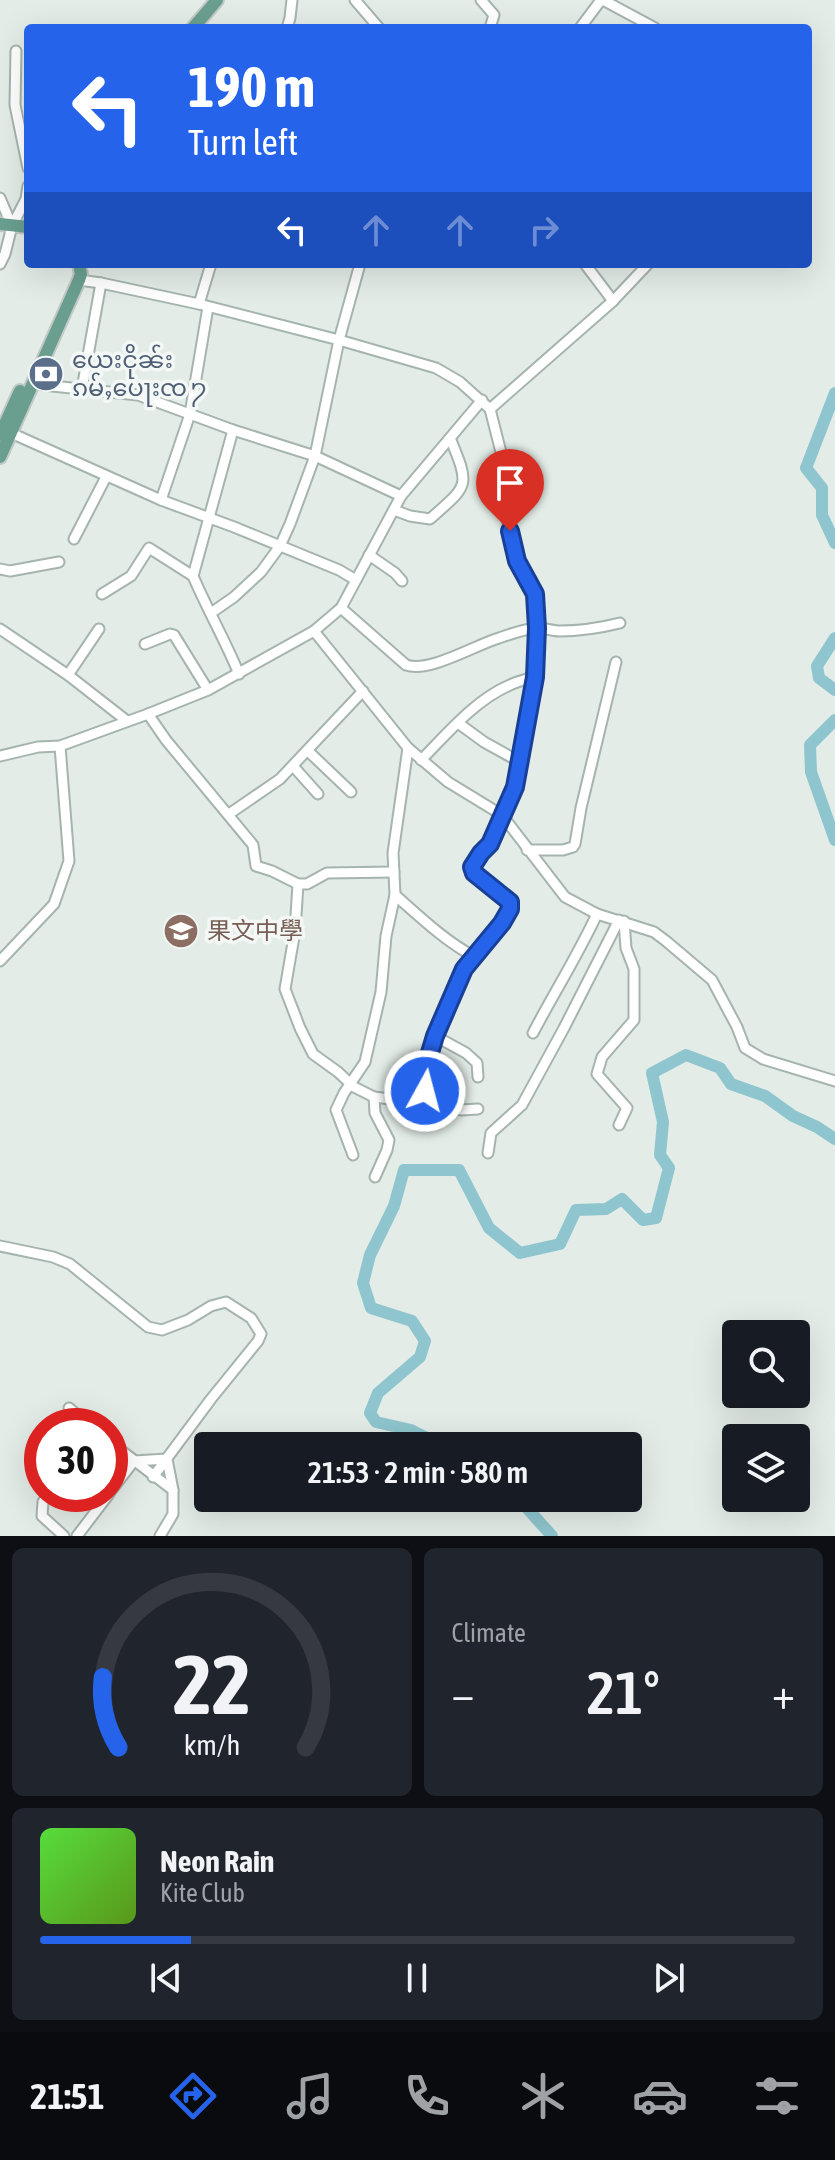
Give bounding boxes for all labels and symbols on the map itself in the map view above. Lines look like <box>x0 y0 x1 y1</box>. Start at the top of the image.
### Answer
place label: ယေးငိုၼ်း ၵမ်ႇပေႃးၸ ႒ <box>72 344 207 407</box>
bank icon: ယေးငိုၼ်း ၵမ်ႇပေႃးၸ ႒ <box>27 355 65 393</box>
pin <box>476 449 544 531</box>
school or university icon: 果文中學 <box>162 912 200 950</box>
place label: 果文中學 <box>207 917 303 944</box>
position arrow <box>383 1049 467 1133</box>
speed limit sign: 30 <box>24 1408 128 1512</box>

